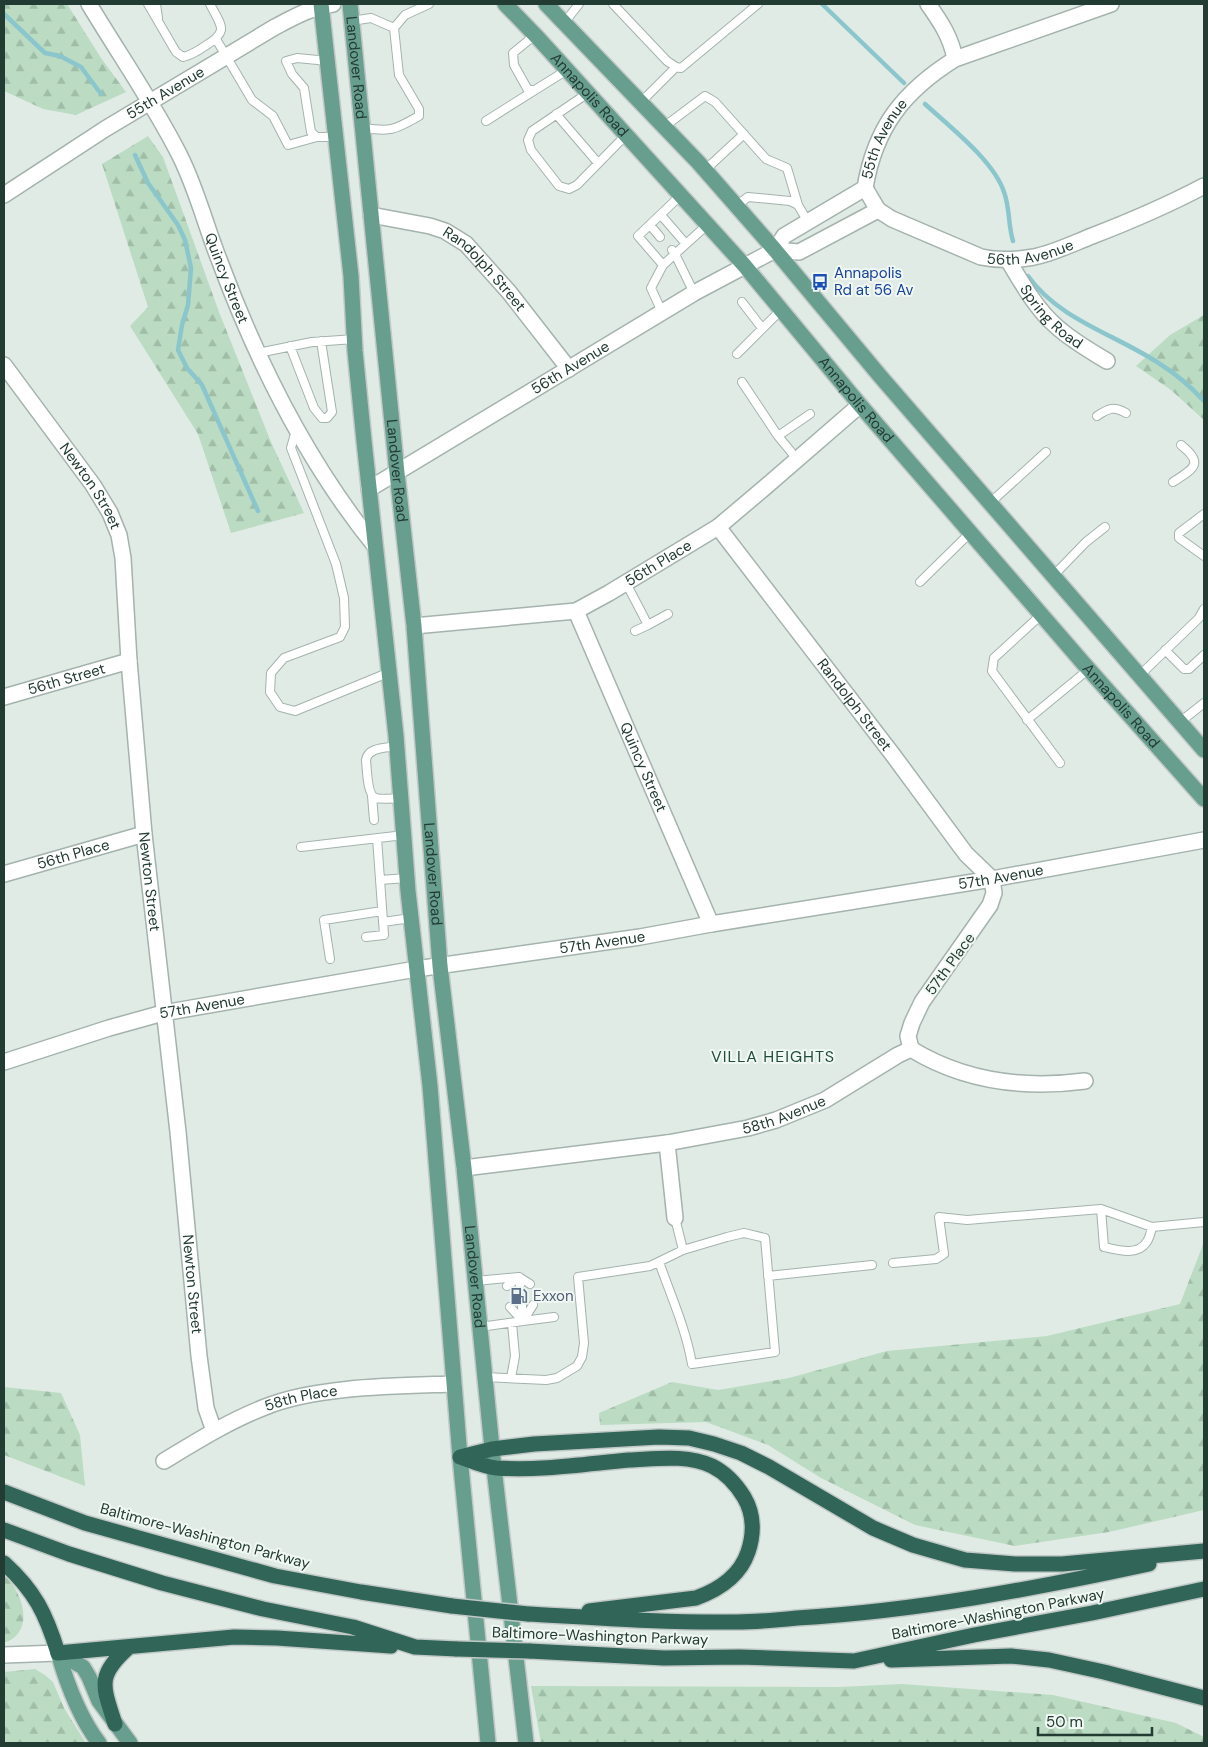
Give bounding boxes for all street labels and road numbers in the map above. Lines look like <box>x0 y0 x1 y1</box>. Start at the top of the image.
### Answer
street label: Landover Road <box>341 15 371 120</box>
street label: Annapolis Road <box>546 48 633 141</box>
street label: 55th Avenue <box>123 62 208 124</box>
street label: 55th Avenue <box>857 94 912 181</box>
street label: Randolph Street <box>439 222 530 316</box>
street label: Quincy Street <box>200 230 253 327</box>
street label: 56th Avenue <box>986 235 1077 270</box>
street label: Spring Road <box>1015 281 1087 353</box>
street label: 56th Avenue <box>527 336 613 399</box>
street label: Annapolis Road <box>814 352 898 447</box>
street label: Landover Road <box>382 418 412 523</box>
street label: Newton Street <box>55 439 126 532</box>
street label: 56th Place <box>621 535 695 591</box>
street label: Randolph Street <box>812 654 896 755</box>
street label: 56th Street <box>25 658 108 700</box>
street label: Annapolis Road <box>1078 659 1164 752</box>
street label: Quincy Street <box>615 719 672 815</box>
street label: Landover Road <box>419 822 447 926</box>
street label: Newton Street <box>134 831 165 932</box>
street label: 56th Place <box>35 834 112 874</box>
street label: 57th Avenue <box>957 860 1045 894</box>
street label: 57th Avenue <box>558 926 647 958</box>
street label: 57th Place <box>921 929 979 999</box>
street label: 57th Avenue <box>158 989 246 1023</box>
street label: 58th Avenue <box>740 1091 829 1139</box>
street label: Landover Road <box>460 1224 490 1329</box>
street label: Newton Street <box>178 1234 207 1335</box>
street label: 58th Place <box>262 1380 339 1416</box>
street label: Baltimore-Washington Parkway <box>98 1498 313 1574</box>
street label: Baltimore-Washington Parkway <box>890 1583 1107 1644</box>
street label: Baltimore-Washington Parkway <box>491 1622 709 1650</box>

